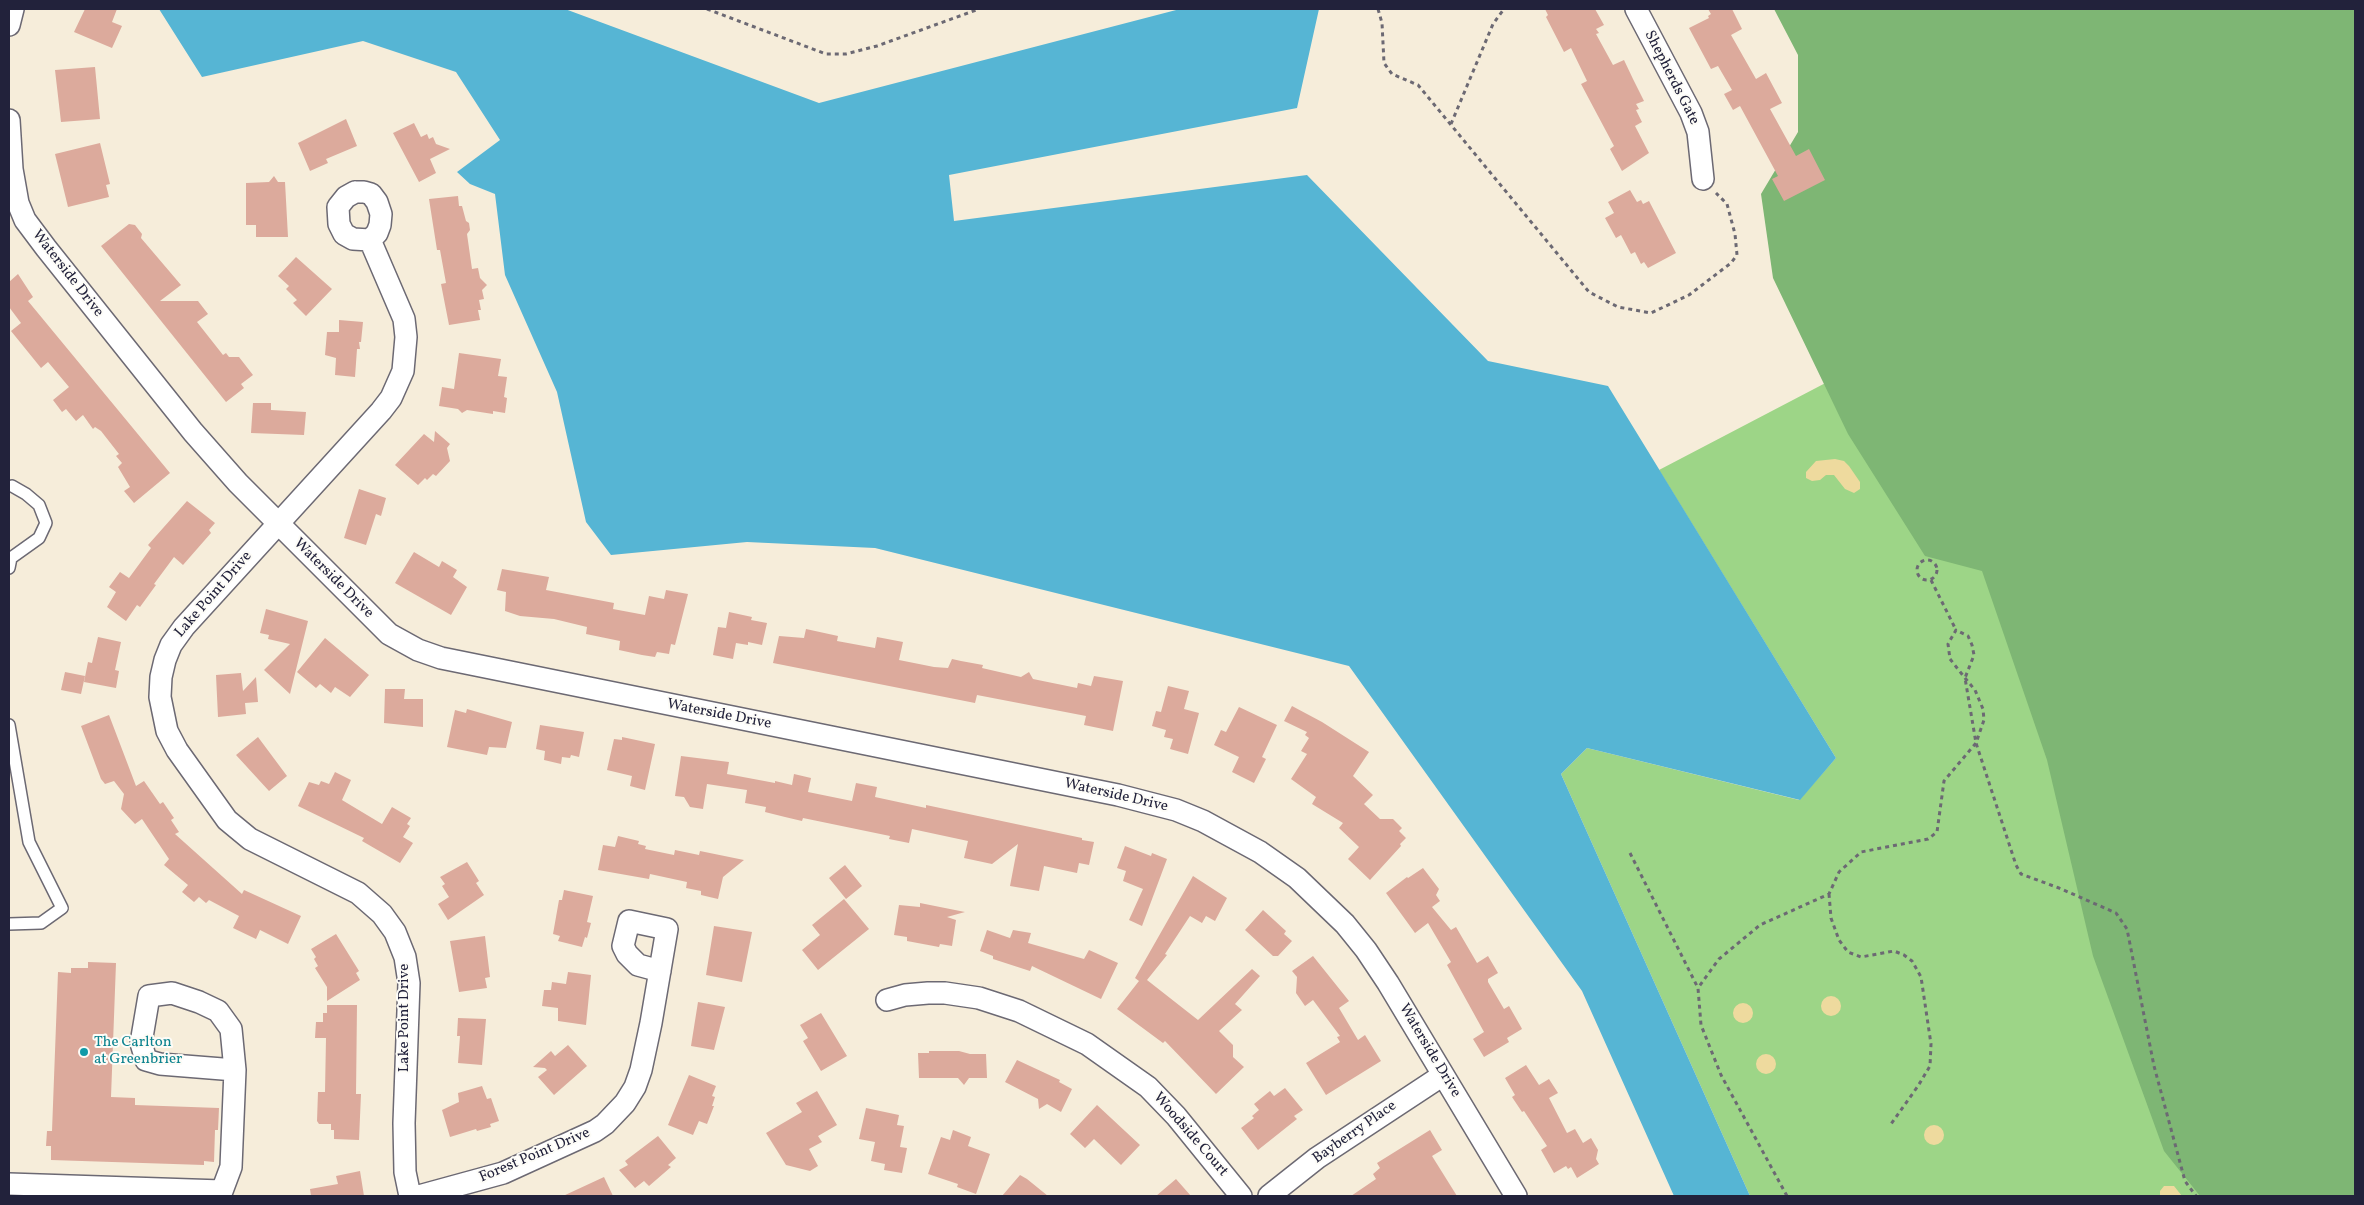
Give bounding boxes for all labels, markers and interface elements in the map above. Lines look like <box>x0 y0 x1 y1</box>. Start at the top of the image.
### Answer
street label: Shepherds Gate <box>1640 28 1702 128</box>
street label: Waterside Drive <box>27 227 107 321</box>
street label: Waterside Drive <box>289 535 377 623</box>
street label: Lake Point Drive <box>172 548 256 642</box>
street label: Waterside Drive <box>665 696 773 734</box>
street label: Waterside Drive <box>1062 775 1170 817</box>
street label: Lake Point Drive <box>396 964 414 1072</box>
street label: Waterside Drive <box>1394 1001 1464 1101</box>
place label: The Carlton at Greenbrier <box>94 1034 182 1069</box>
marker: The Carlton at Greenbrier <box>78 1046 90 1058</box>
street label: Woodside Court <box>1149 1089 1231 1181</box>
street label: Bayberry Place <box>1310 1098 1400 1168</box>
street label: Forest Point Drive <box>477 1125 593 1187</box>

